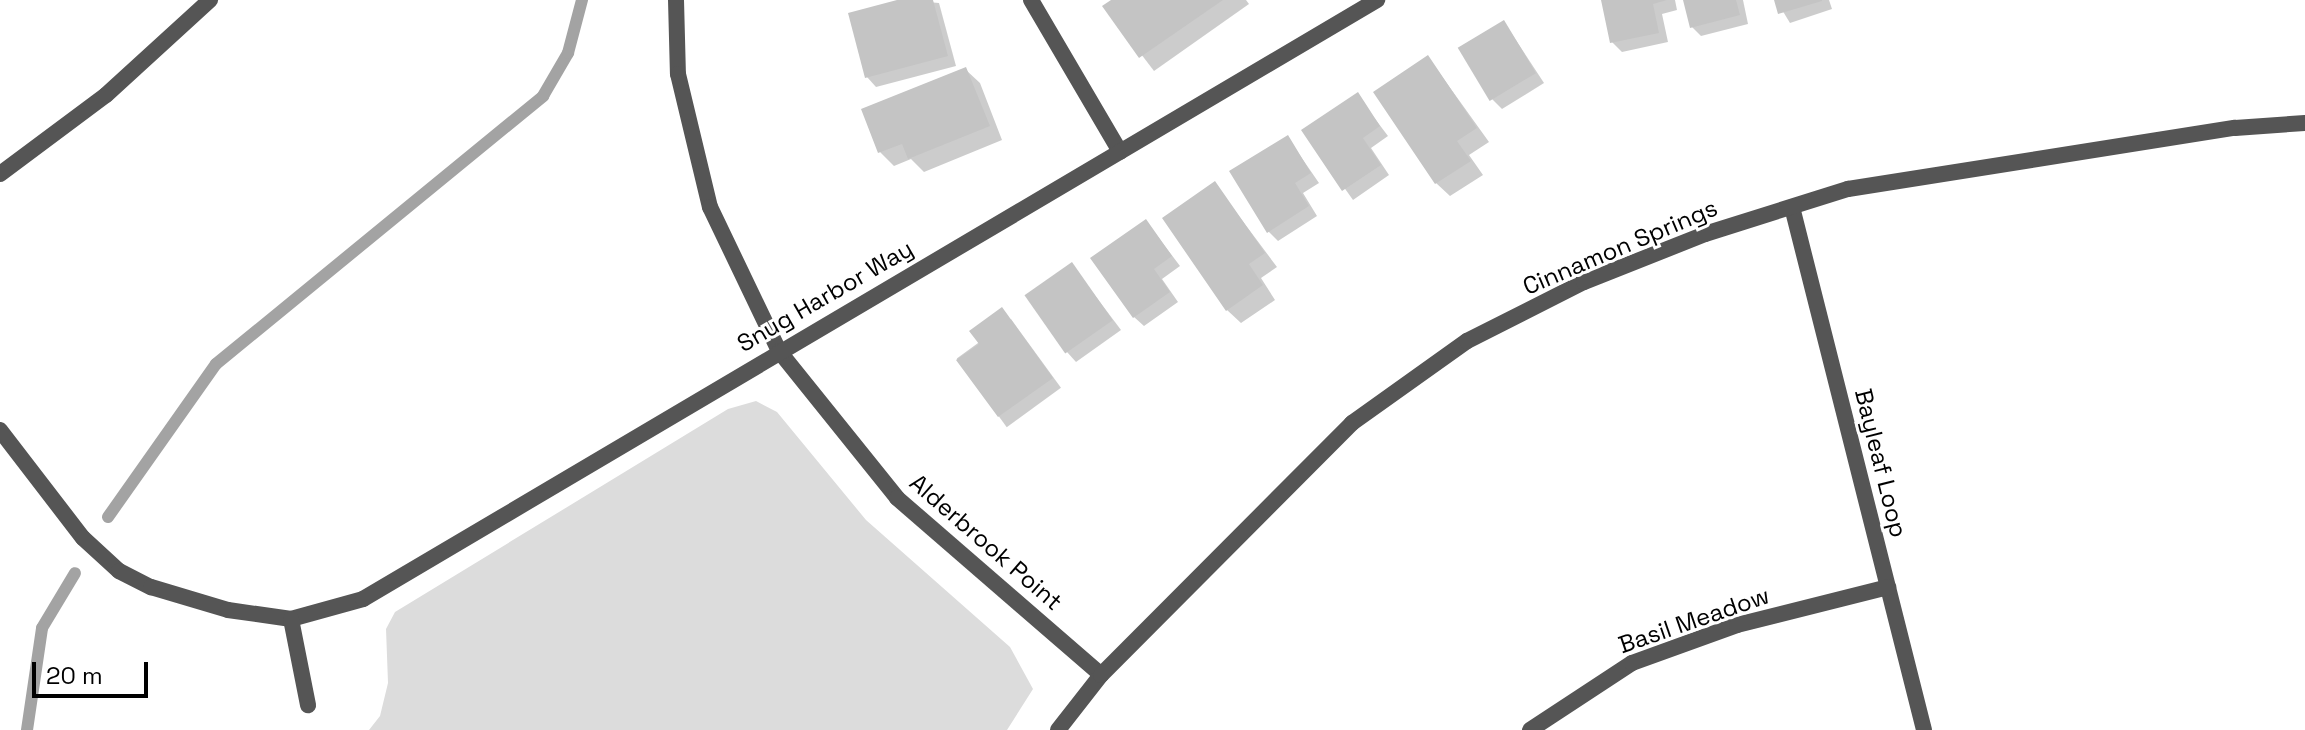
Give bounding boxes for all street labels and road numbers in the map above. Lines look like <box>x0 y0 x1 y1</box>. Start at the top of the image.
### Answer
street label: Cinnamon Springs <box>1518 193 1722 301</box>
street label: Snug Harbor Way <box>732 234 918 358</box>
street label: Bayleaf Loop <box>1849 386 1913 540</box>
street label: Alderbrook Point <box>904 468 1068 616</box>
street label: Basil Meadow <box>1615 581 1773 659</box>

